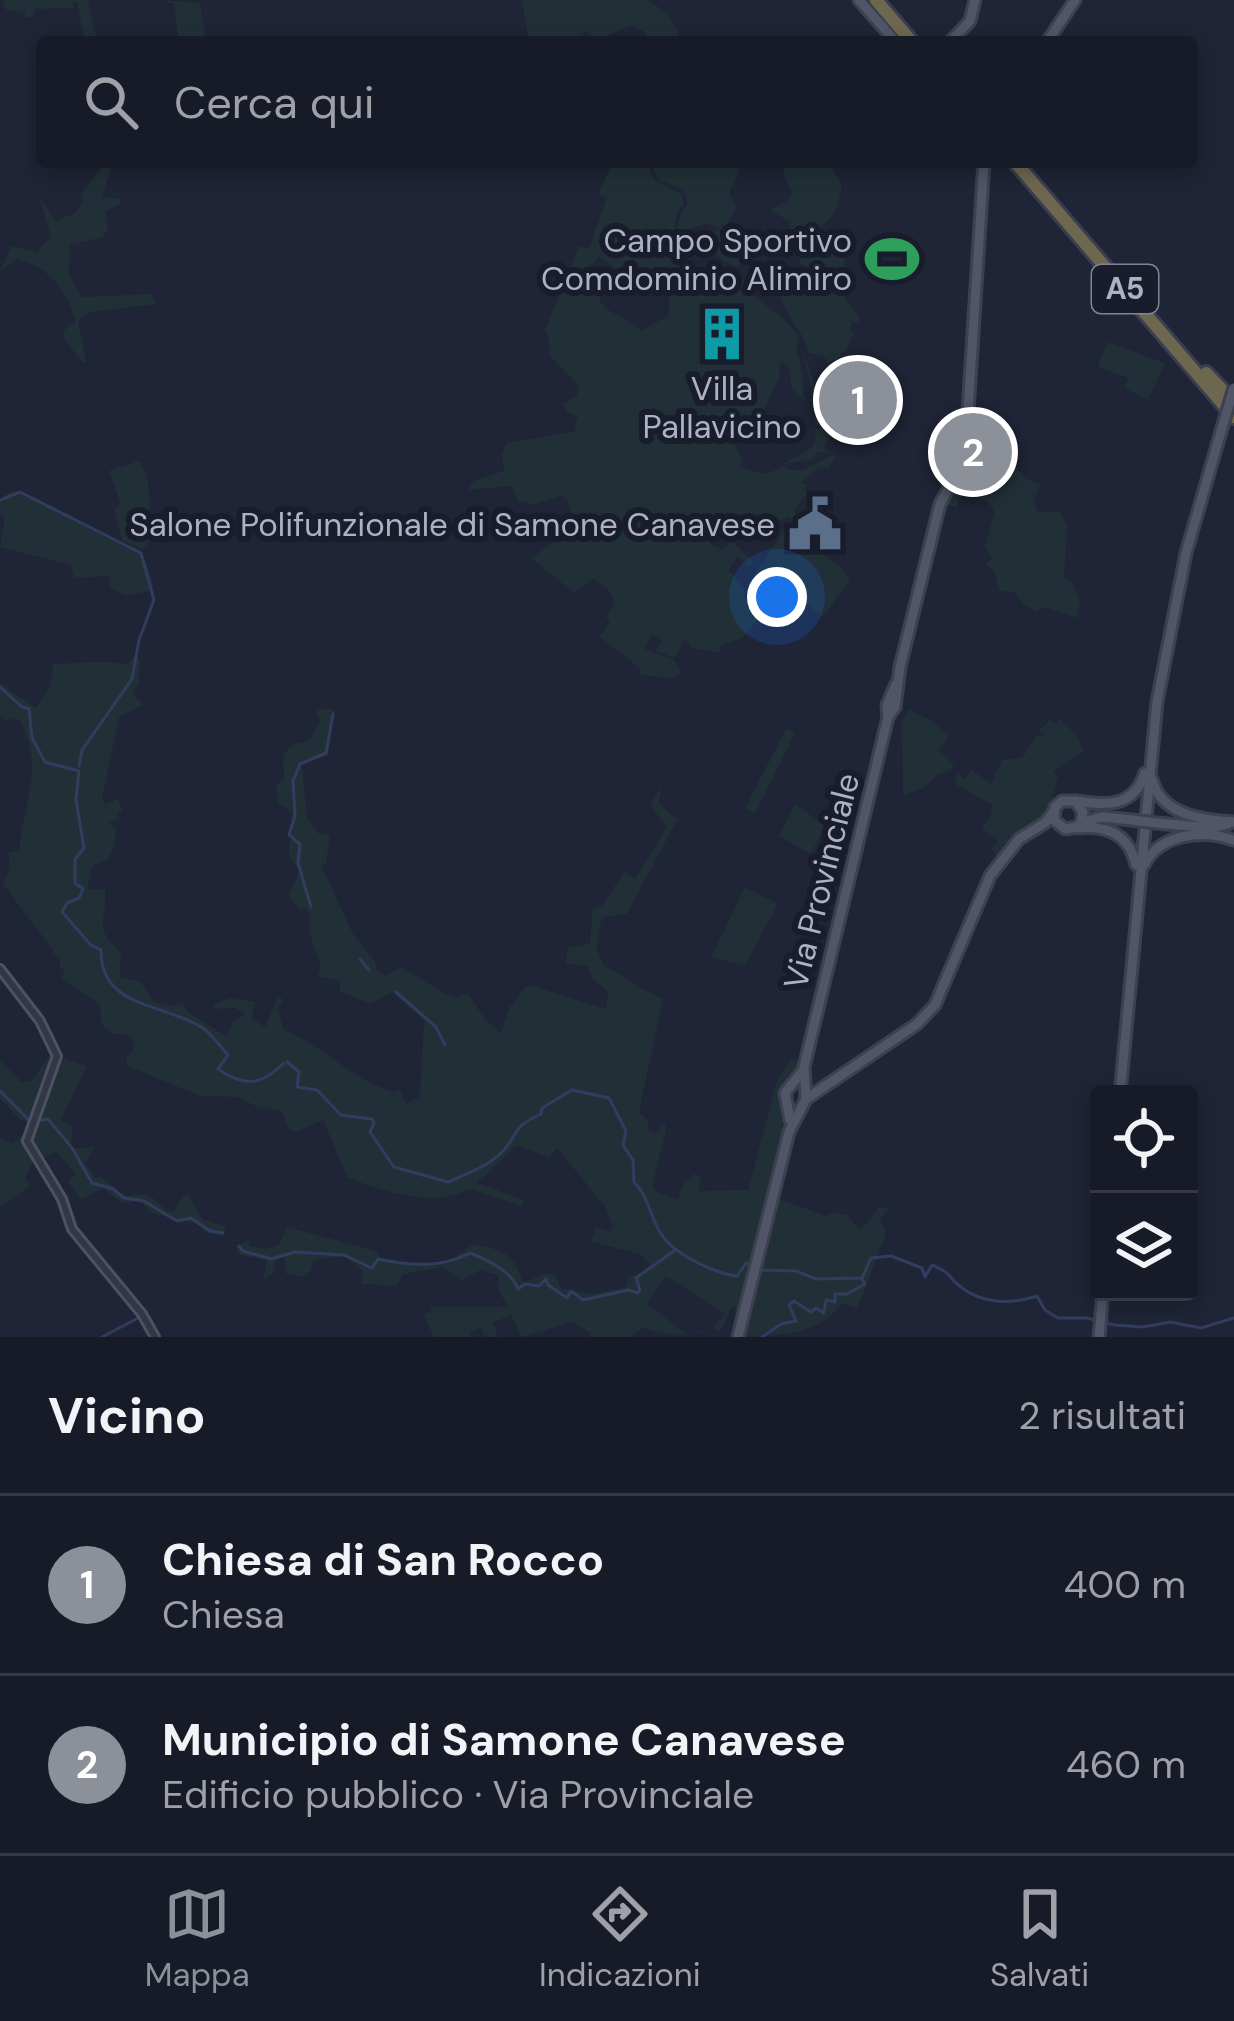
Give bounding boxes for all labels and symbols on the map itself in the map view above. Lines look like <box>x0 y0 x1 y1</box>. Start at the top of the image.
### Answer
place label: Campo Sportivo Comdominio Alimiro <box>541 219 852 300</box>
sports icon: Campo Sportivo Comdominio Alimiro <box>863 230 921 288</box>
road number: A5 <box>1092 265 1158 313</box>
building icon: Villa Pallavicino <box>693 305 751 363</box>
pin: 1 <box>819 355 897 445</box>
place label: Villa Pallavicino <box>643 367 802 448</box>
pin: 2 <box>934 407 1012 497</box>
public building icon: Salone Polifunzionale di Samone Canavese <box>786 495 844 553</box>
place label: Salone Polifunzionale di Samone Canavese <box>130 503 775 546</box>
your location <box>747 567 807 627</box>
street label: Via Provinciale <box>774 769 869 994</box>

